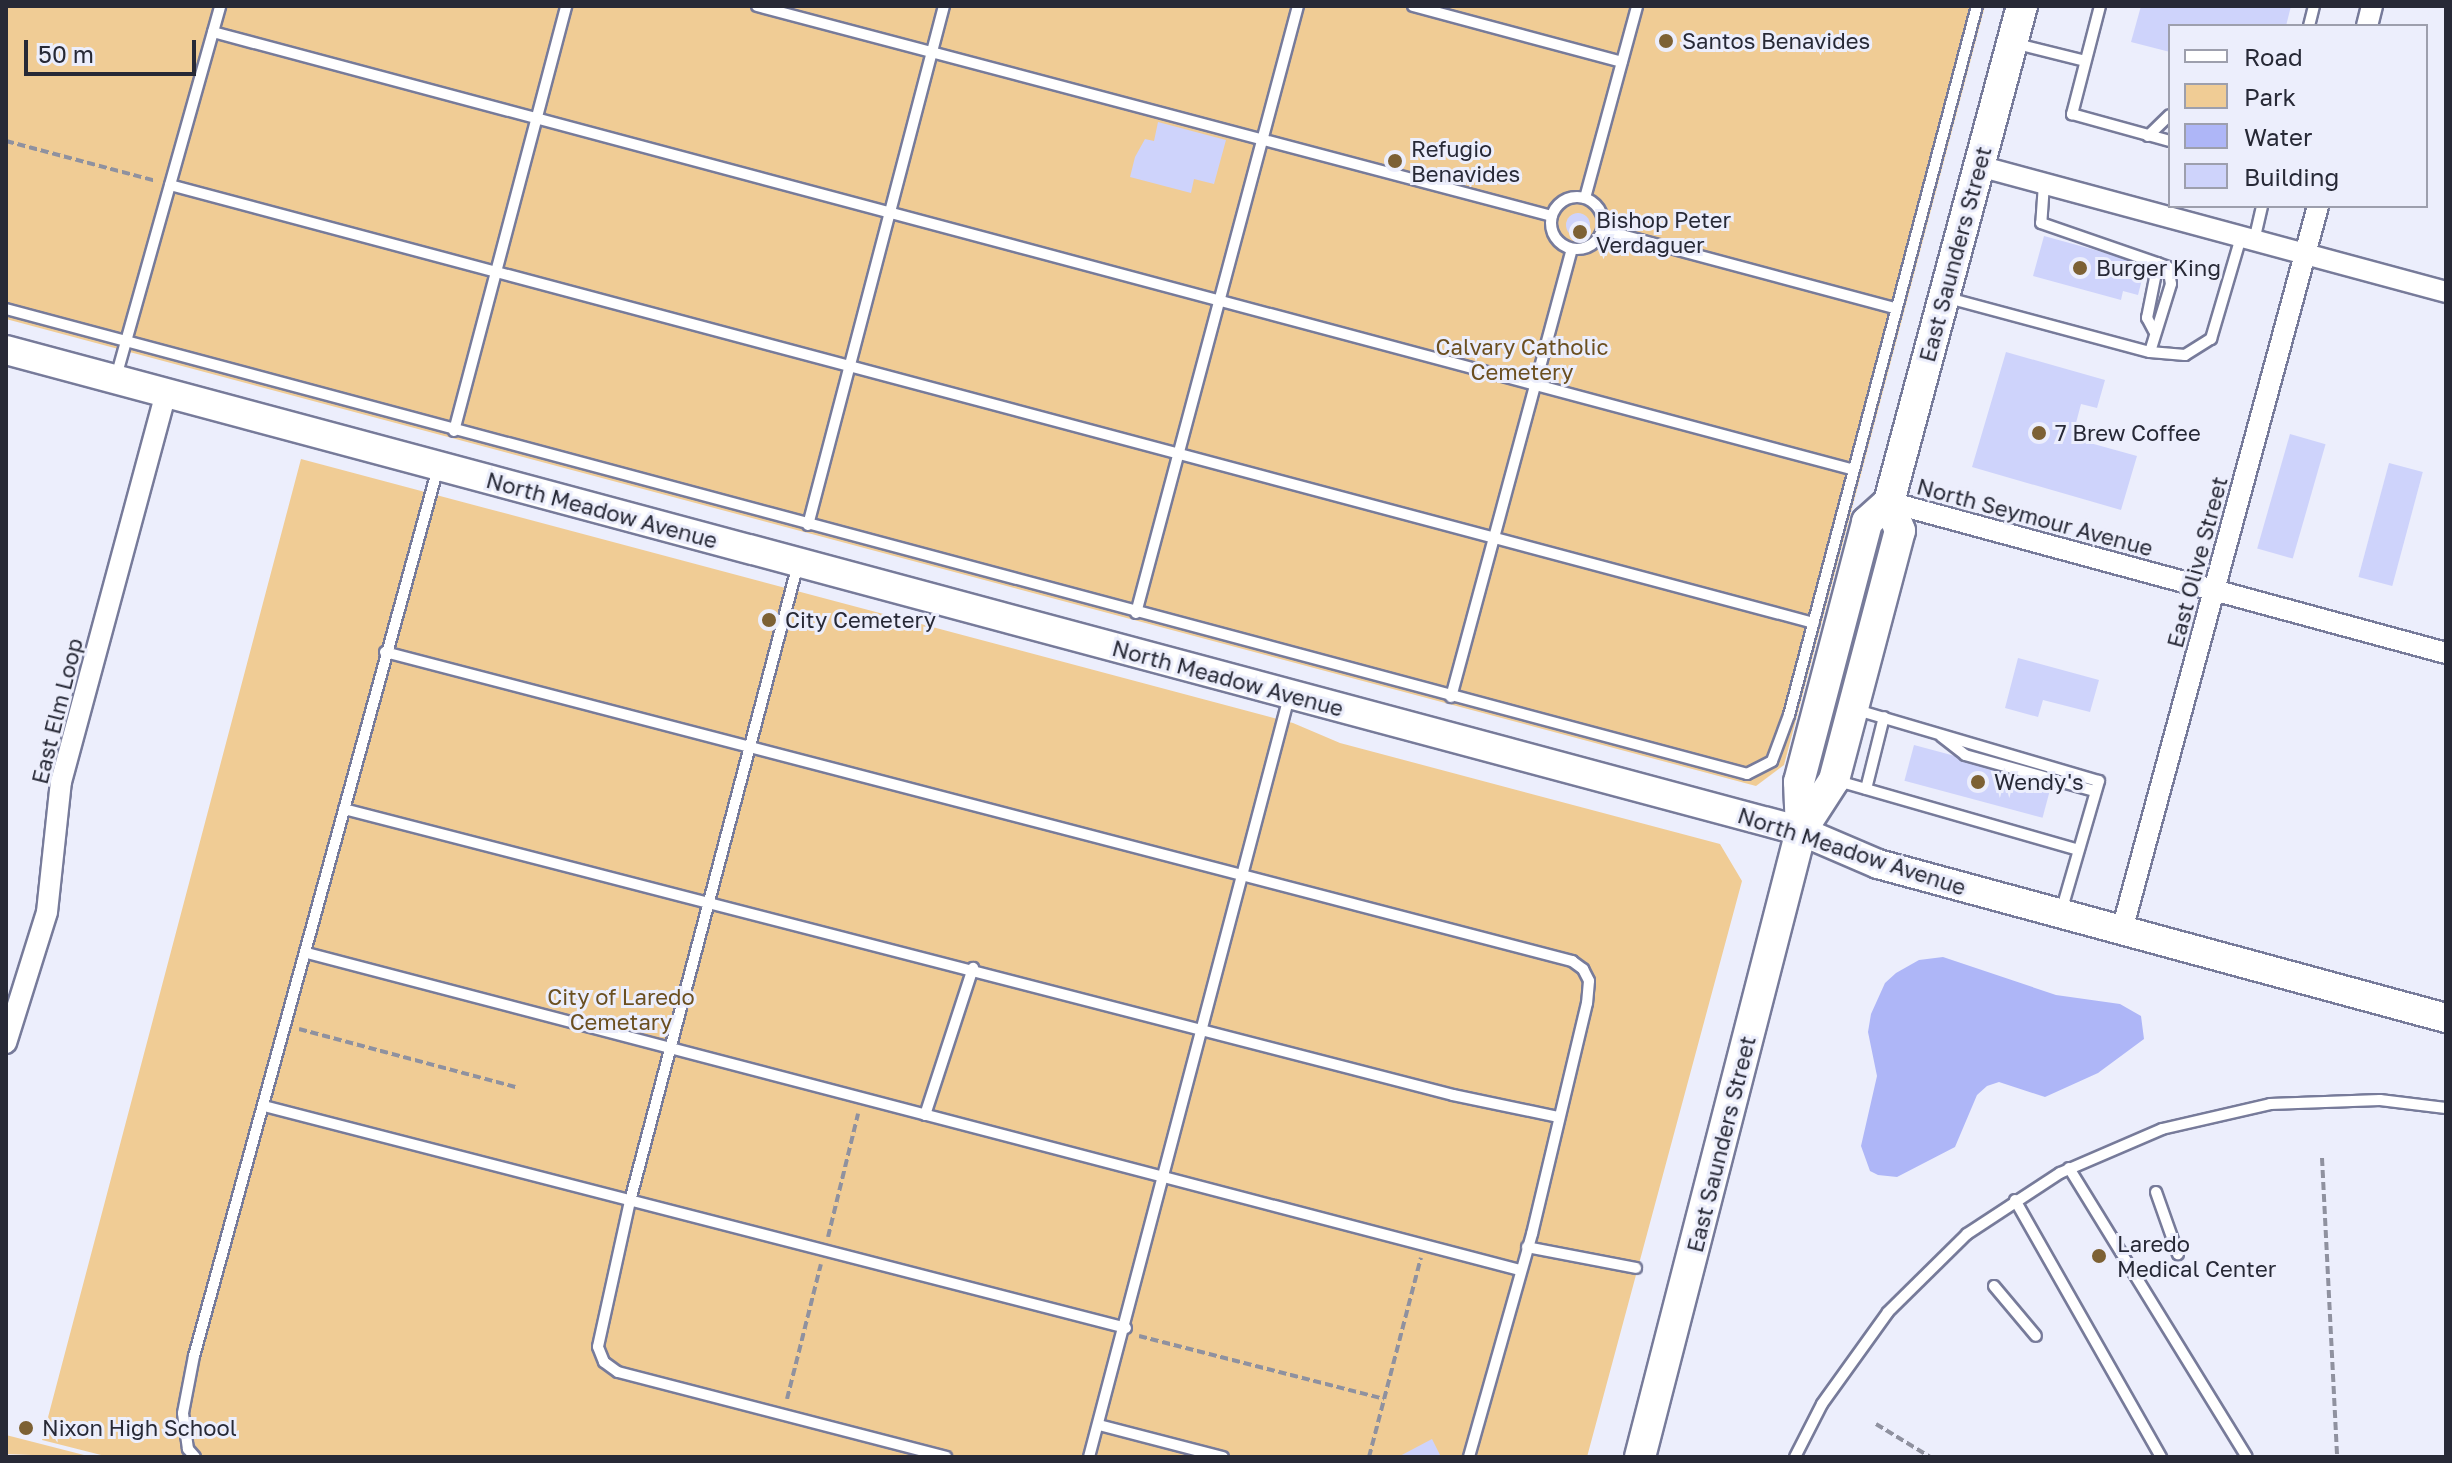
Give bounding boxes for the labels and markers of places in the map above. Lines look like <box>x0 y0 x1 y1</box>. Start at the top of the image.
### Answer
place label: Santos Benavides <box>1682 28 1870 54</box>
marker: Santos Benavides <box>1657 32 1675 50</box>
place label: Refugio Benavides <box>1411 135 1520 186</box>
marker: Refugio Benavides <box>1386 152 1404 170</box>
place label: Bishop Peter Verdaguer <box>1596 206 1731 258</box>
marker: Bishop Peter Verdaguer <box>1571 223 1589 241</box>
place label: Burger King <box>2096 255 2221 281</box>
marker: Burger King <box>2071 259 2089 277</box>
place label: 7 Brew Coffee <box>2055 420 2201 446</box>
marker: 7 Brew Coffee <box>2030 424 2048 442</box>
place label: City Cemetery <box>785 607 936 633</box>
marker: City Cemetery <box>760 611 778 629</box>
place label: Wendy's <box>1994 769 2084 795</box>
marker: Wendy's <box>1969 773 1987 791</box>
place label: Laredo Medical Center <box>2117 1230 2276 1282</box>
marker: Laredo Medical Center <box>2088 1245 2110 1267</box>
place label: Nixon High School <box>42 1415 237 1441</box>
marker: Nixon High School <box>17 1419 35 1437</box>

